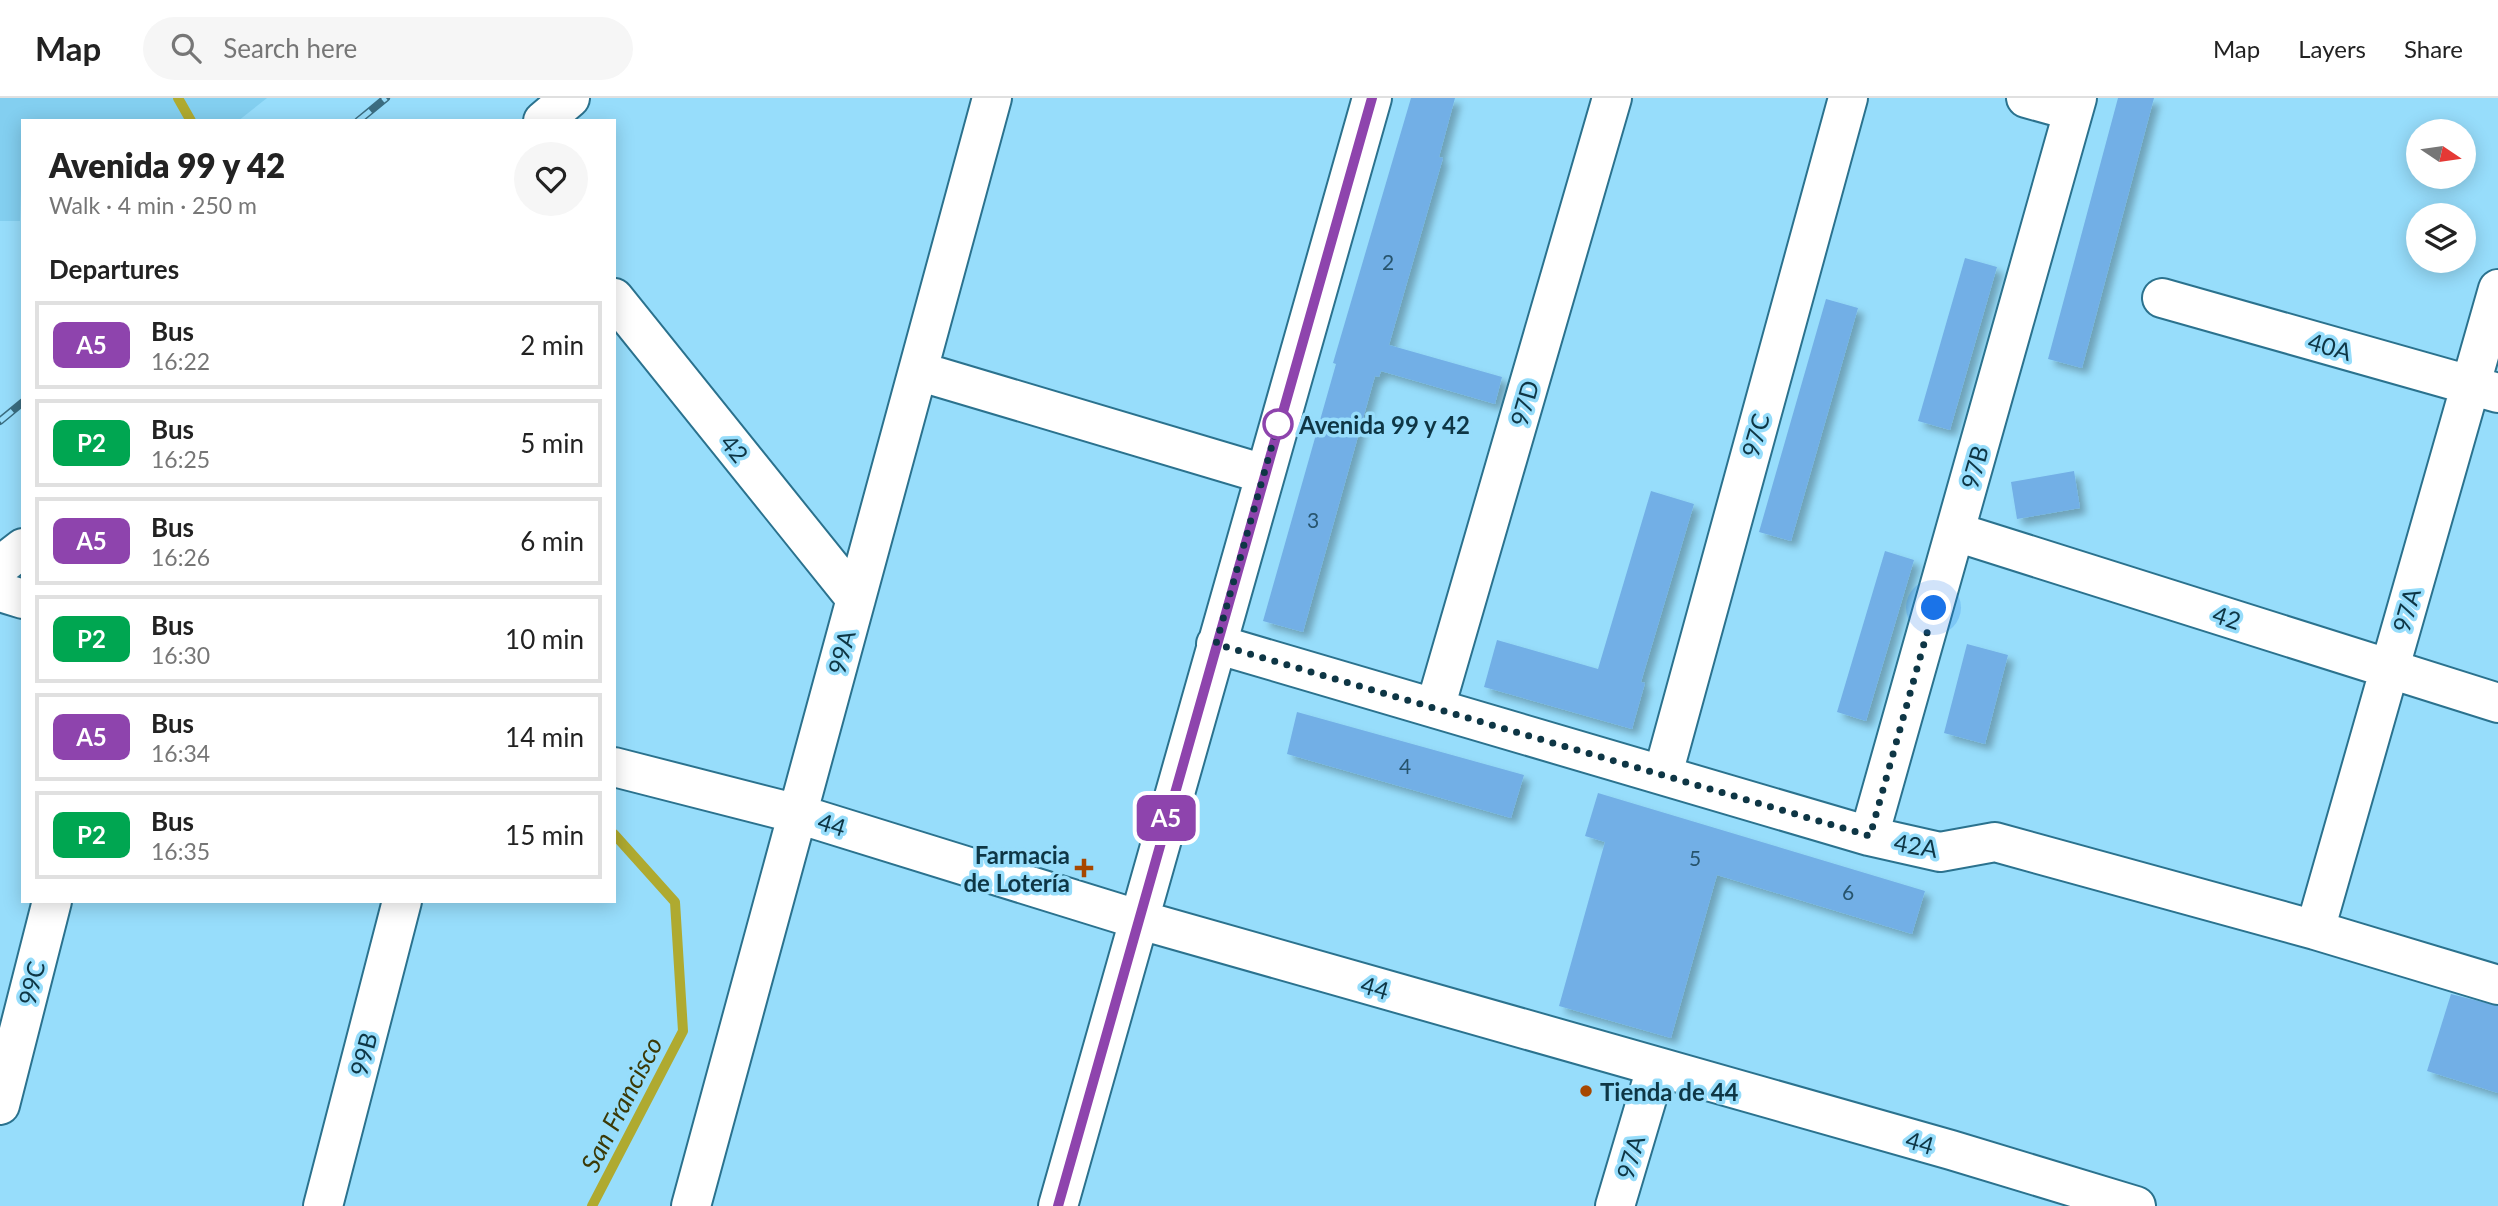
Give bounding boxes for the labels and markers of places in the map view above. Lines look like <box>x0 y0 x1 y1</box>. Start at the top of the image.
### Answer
marker: Avenida 99 y 42 <box>1263 409 1293 439</box>
place label: Avenida 99 y 42 <box>1298 410 1470 439</box>
place label: Farmacia de Lotería <box>963 840 1070 897</box>
marker: Farmacia de Lotería <box>1076 860 1092 876</box>
place label: Tienda de 44 <box>1600 1077 1739 1106</box>
marker: Tienda de 44 <box>1578 1083 1594 1099</box>

